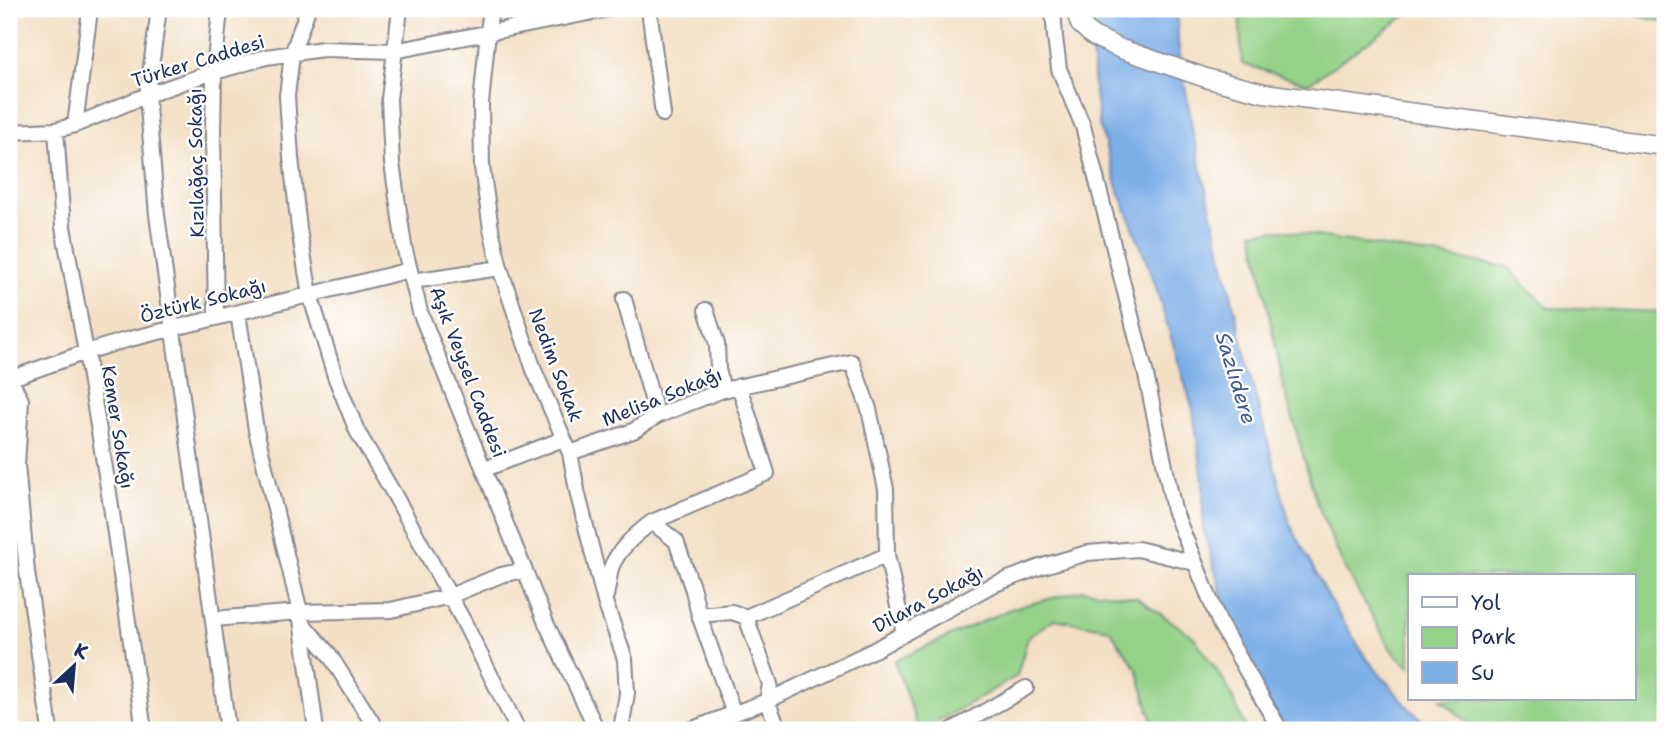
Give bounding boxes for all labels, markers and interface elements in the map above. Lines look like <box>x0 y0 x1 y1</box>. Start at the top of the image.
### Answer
street label: Türker Caddesi <box>128 29 268 93</box>
street label: Kızılağaç Sokağı <box>182 88 210 238</box>
street label: Öztürk Sokağı <box>137 273 269 329</box>
street label: Aşık Veysel Caddesi <box>424 283 512 461</box>
street label: Nedim Sokak <box>523 305 589 425</box>
water label: Sazlıdere <box>1209 329 1263 427</box>
street label: Melisa Sokağı <box>598 362 726 432</box>
street label: Kemer Sokağı <box>96 363 140 491</box>
street label: Dilara Sokağı <box>869 559 987 639</box>
legend <box>1408 574 1636 700</box>
text: Yol <box>1471 589 1501 617</box>
text: Park <box>1471 623 1516 651</box>
north arrow <box>38 630 108 700</box>
text: K <box>70 637 93 665</box>
text: Su <box>1471 659 1494 687</box>

